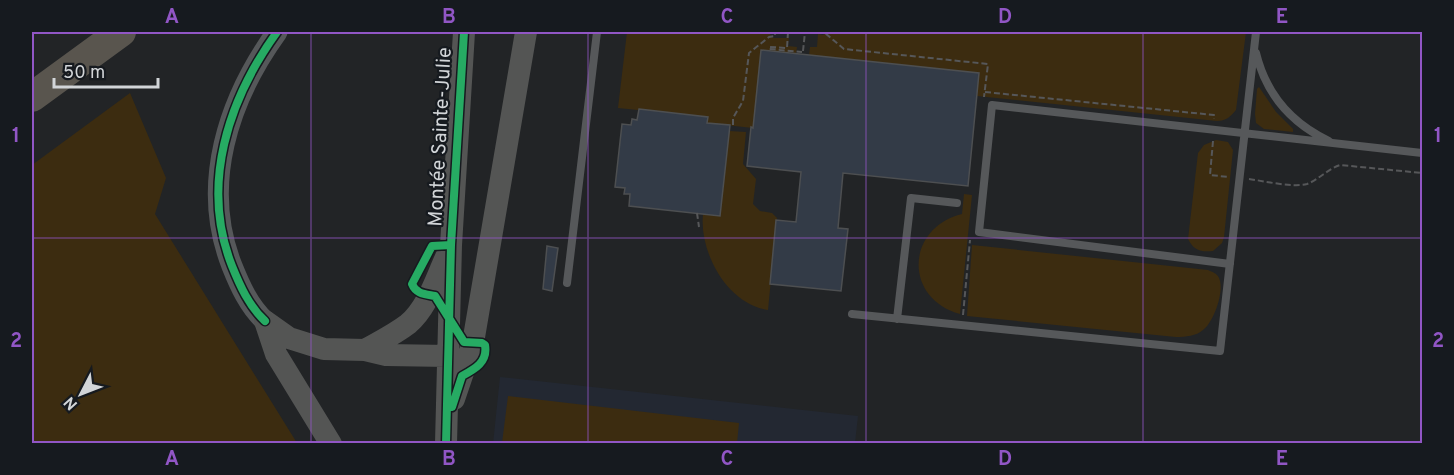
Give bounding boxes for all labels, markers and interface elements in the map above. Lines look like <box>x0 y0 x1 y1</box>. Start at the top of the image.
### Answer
text: A <box>165 5 179 31</box>
text: B <box>442 5 456 31</box>
text: C <box>721 5 733 31</box>
text: D <box>998 5 1012 31</box>
text: E <box>1276 5 1288 31</box>
street label: Montée Sainte-Julie <box>423 47 459 227</box>
scale bar <box>54 51 158 89</box>
text: 50 m <box>63 62 105 85</box>
text: 1 <box>12 124 20 150</box>
text: 1 <box>1434 124 1442 150</box>
text: 2 <box>10 329 22 355</box>
text: 2 <box>1432 329 1444 355</box>
north arrow <box>51 364 111 424</box>
text: N <box>60 392 83 414</box>
text: A <box>165 447 179 473</box>
text: B <box>442 447 456 473</box>
text: C <box>721 447 733 473</box>
text: D <box>998 447 1012 473</box>
text: E <box>1276 447 1288 473</box>

